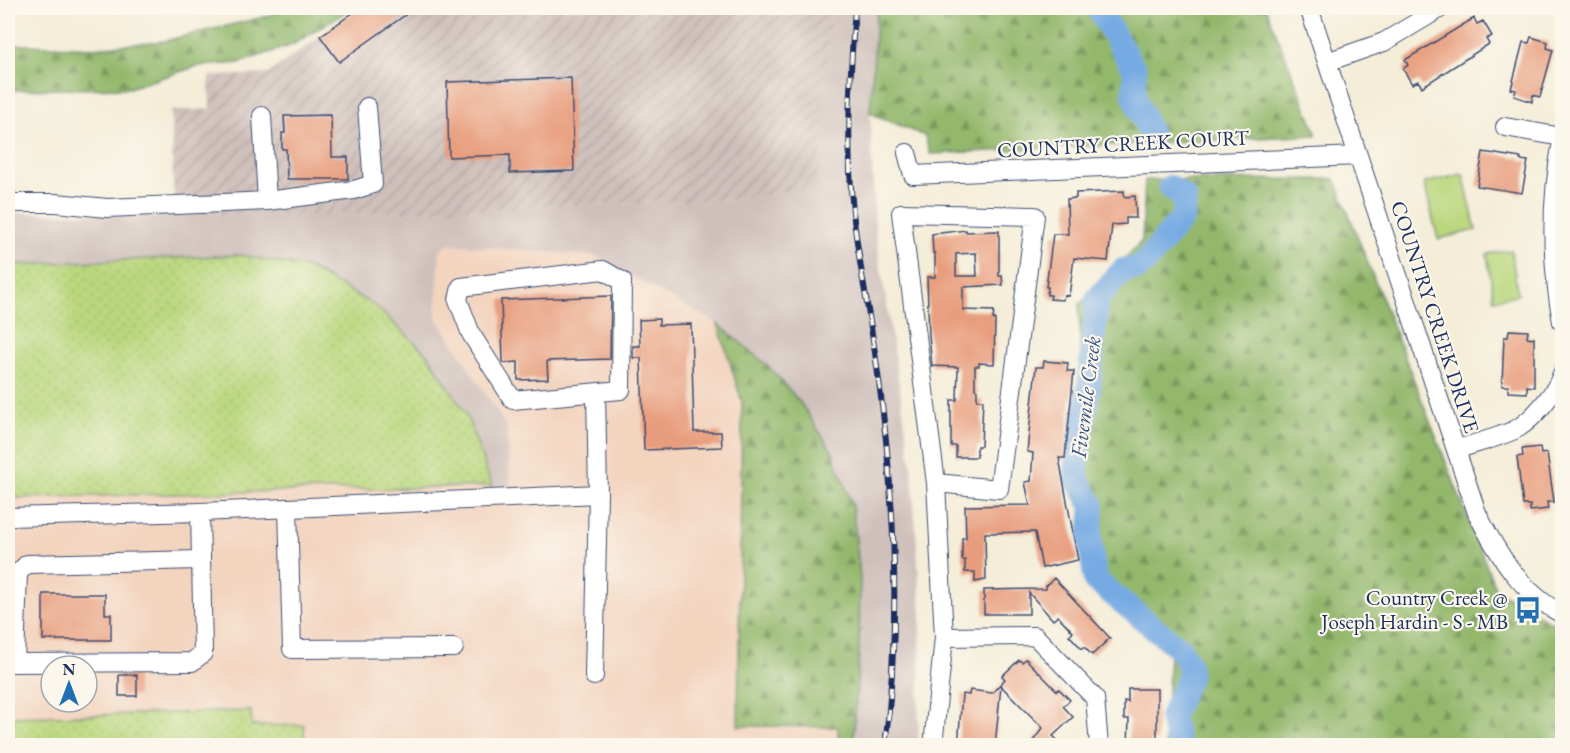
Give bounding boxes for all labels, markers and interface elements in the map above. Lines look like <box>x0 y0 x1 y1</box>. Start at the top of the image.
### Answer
street label: COUNTRY CREEK COURT <box>996 123 1251 164</box>
street label: COUNTRY CREEK DRIVE <box>1385 197 1486 437</box>
water label: Fivemile Creek <box>1064 335 1107 461</box>
place label: Country Creek @ Joseph Hardin - S - MB <box>1319 584 1508 635</box>
bus stop icon: Country Creek @ Joseph Hardin - S - MB <box>1513 595 1543 625</box>
north arrow <box>39 654 99 714</box>
text: N <box>63 659 76 680</box>

